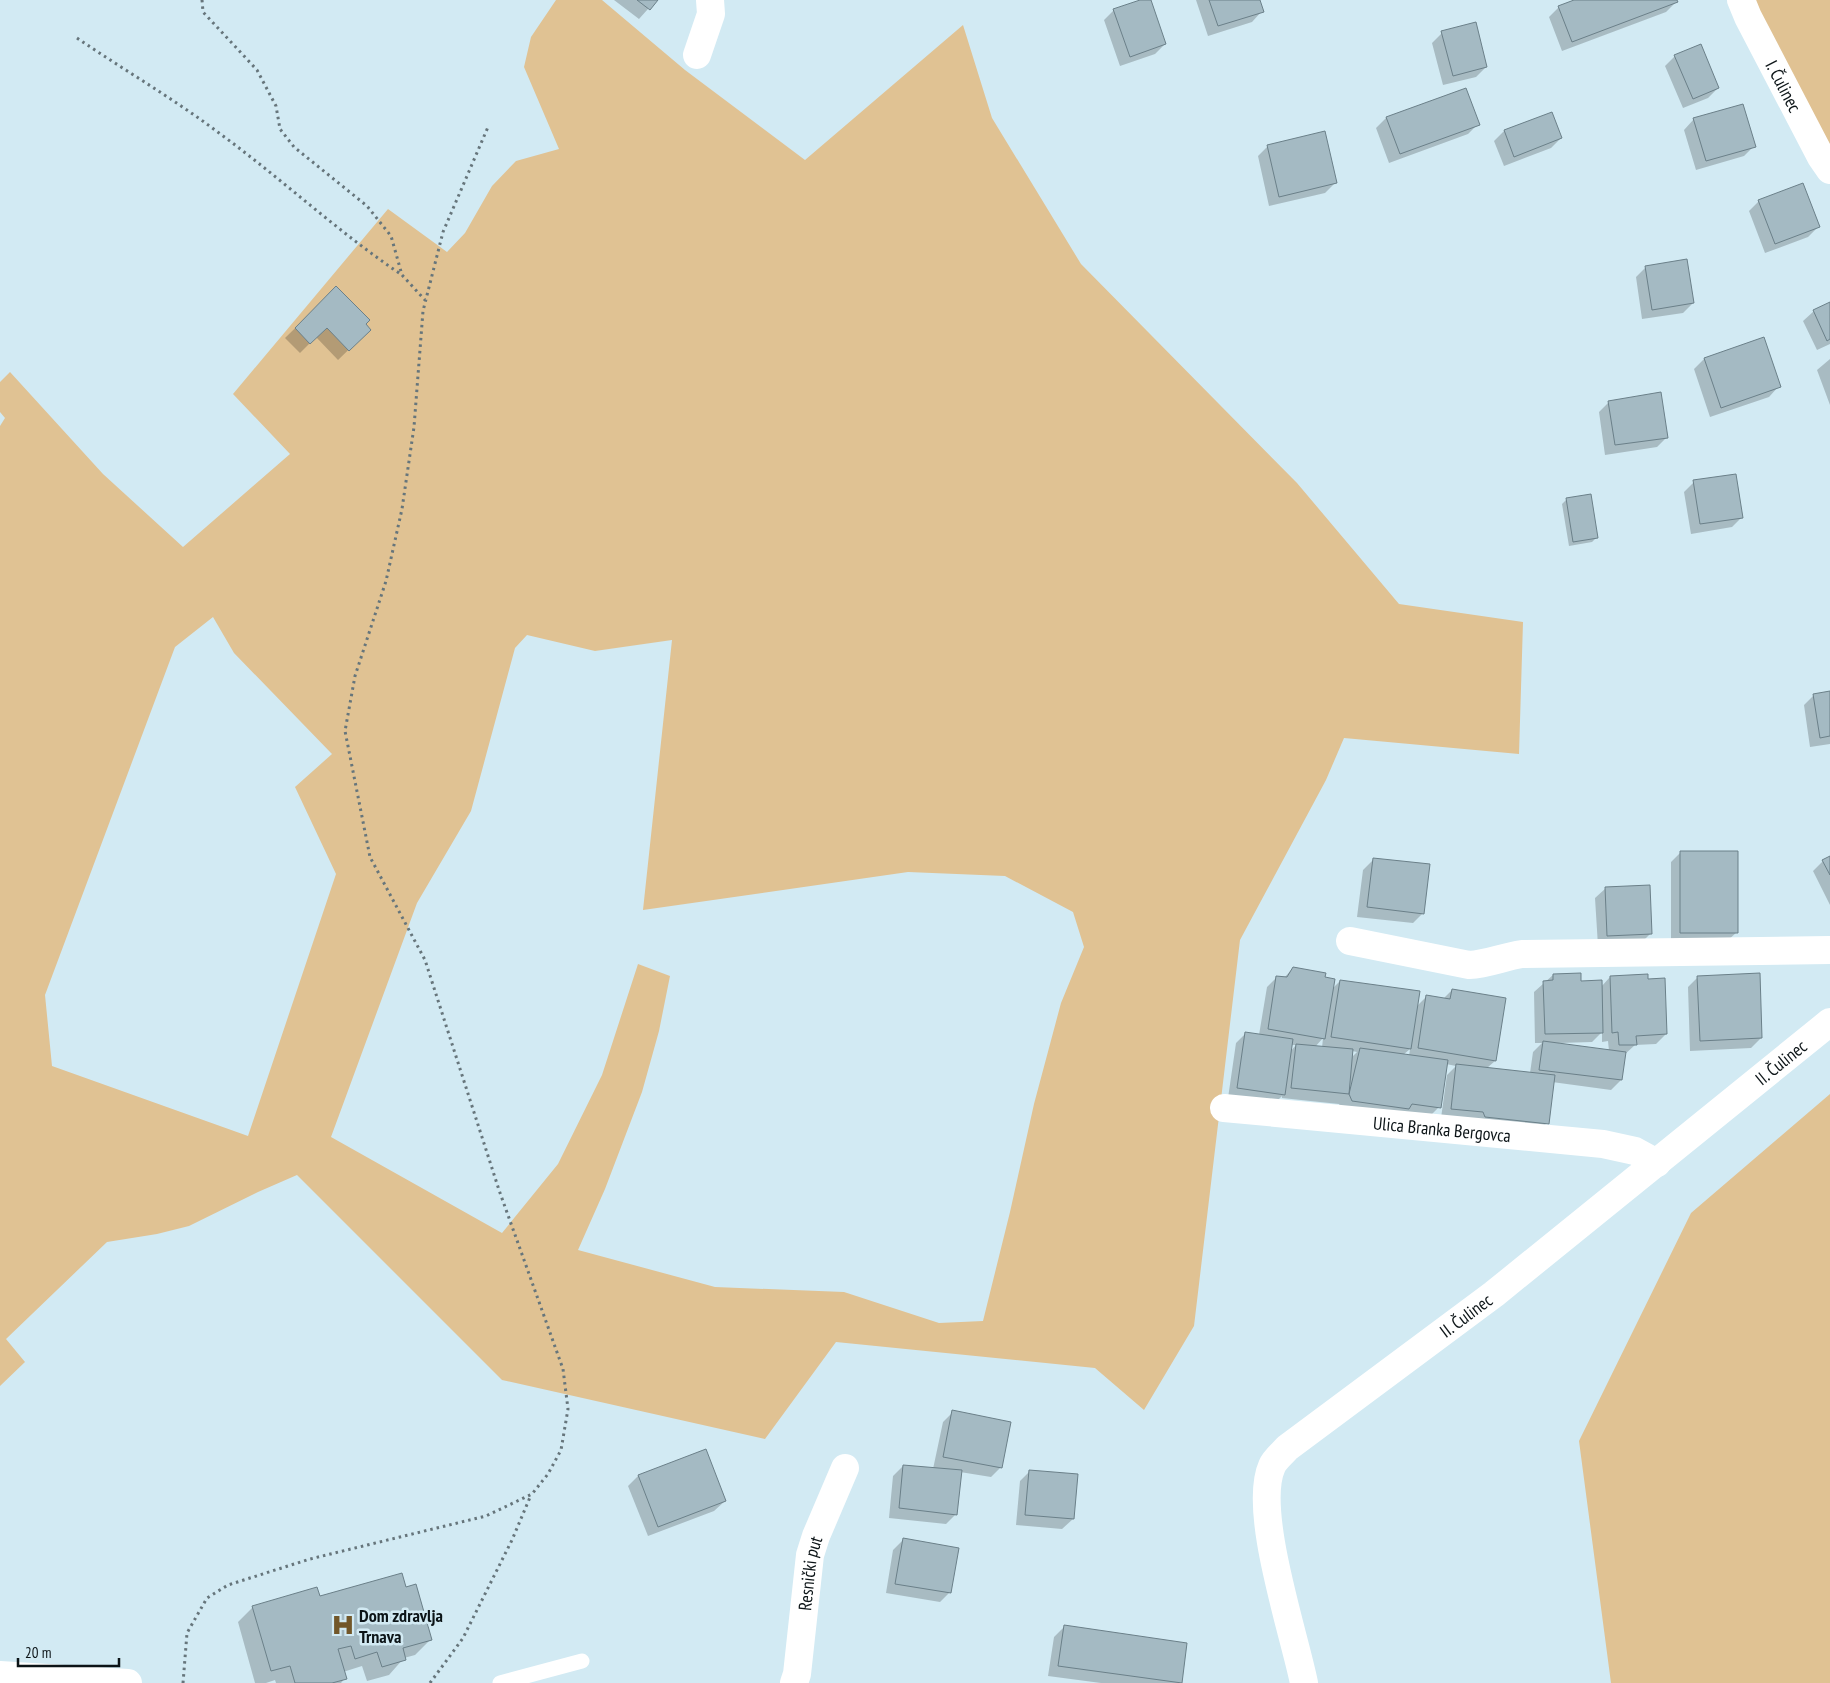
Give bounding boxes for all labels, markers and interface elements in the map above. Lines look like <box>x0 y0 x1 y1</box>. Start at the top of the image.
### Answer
street label: I. Čulinec <box>1761 56 1807 116</box>
street label: II. Čulinec <box>1750 1034 1812 1090</box>
street label: Ulica Branka Bergovca <box>1372 1111 1512 1147</box>
street label: II. Čulinec <box>1435 1288 1497 1342</box>
street label: Resnički put <box>793 1533 827 1612</box>
place label: Dom zdravlja Trnava <box>359 1604 443 1648</box>
hospital icon: Dom zdravlja Trnava <box>330 1612 356 1638</box>
scale bar <box>18 1636 119 1668</box>
text: 20 m <box>25 1643 51 1662</box>

